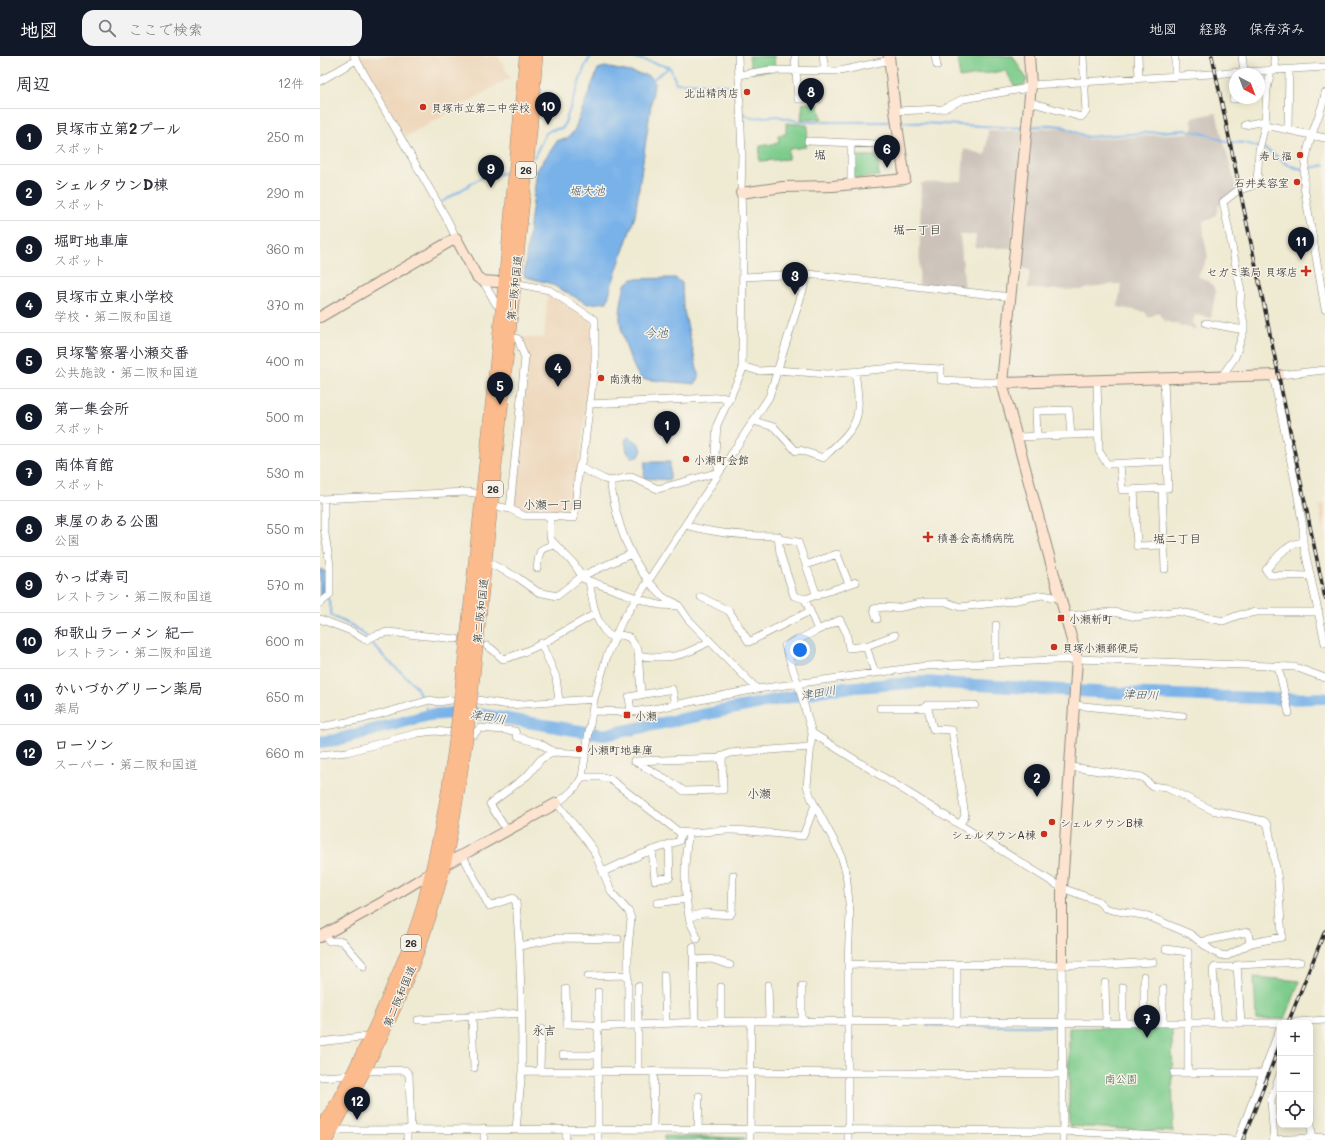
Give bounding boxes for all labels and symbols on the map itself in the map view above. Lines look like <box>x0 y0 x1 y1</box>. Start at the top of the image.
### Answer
north arrow <box>1229 68 1265 104</box>
pin: 8 <box>798 78 824 111</box>
place label: 北出精肉店 <box>684 85 739 100</box>
marker: 北出精肉店 <box>742 87 752 97</box>
pin: 10 <box>535 92 561 125</box>
place label: 貝塚市立第二中学校 <box>431 100 530 115</box>
marker: 貝塚市立第二中学校 <box>418 102 428 112</box>
pin: 6 <box>874 135 900 168</box>
district label: 堀 <box>814 146 826 162</box>
place label: 寿し福 <box>1259 148 1292 163</box>
marker: 寿し福 <box>1295 150 1305 160</box>
pin: 9 <box>478 155 504 188</box>
road number: 26 <box>516 162 536 178</box>
place label: 石井美容室 <box>1234 175 1289 190</box>
marker: 石井美容室 <box>1292 177 1302 187</box>
water label: 堀大池 <box>569 182 606 198</box>
district label: 堀一丁目 <box>893 221 941 237</box>
pin: 11 <box>1288 227 1314 260</box>
street label: 第二阪和国道 <box>503 254 525 322</box>
pin: 3 <box>782 262 808 295</box>
place label: セガミ薬局 貝塚店 <box>1206 264 1298 279</box>
marker: セガミ薬局 貝塚店 <box>1301 266 1311 276</box>
water label: 今池 <box>644 324 669 340</box>
pin: 4 <box>545 354 571 387</box>
place label: 南漬物 <box>609 371 642 386</box>
pin: 5 <box>487 372 513 405</box>
marker: 南漬物 <box>596 373 606 383</box>
pin: 1 <box>654 411 680 444</box>
place label: 小瀬町会館 <box>694 452 749 467</box>
marker: 小瀬町会館 <box>681 454 691 464</box>
road number: 26 <box>483 481 503 497</box>
district label: 小瀬一丁目 <box>523 496 583 512</box>
place label: 積善会高橋病院 <box>937 530 1014 545</box>
district label: 堀二丁目 <box>1153 530 1201 546</box>
marker: 積善会高橋病院 <box>922 531 934 543</box>
street label: 第二阪和国道 <box>469 577 491 645</box>
place label: 小瀬新町 <box>1069 611 1113 626</box>
marker: 小瀬新町 <box>1056 613 1066 623</box>
your location <box>790 640 810 660</box>
place label: 貝塚小瀬郵便局 <box>1062 640 1139 655</box>
marker: 貝塚小瀬郵便局 <box>1049 642 1059 652</box>
water label: 津田川 <box>799 681 837 703</box>
water label: 津田川 <box>1123 685 1159 703</box>
water label: 津田川 <box>469 705 507 727</box>
place label: 小瀬 <box>635 708 657 723</box>
marker: 小瀬 <box>622 710 632 720</box>
place label: 小瀬町地車庫 <box>587 742 653 757</box>
marker: 小瀬町地車庫 <box>574 744 584 754</box>
pin: 2 <box>1024 764 1050 797</box>
district label: 小瀬 <box>747 785 771 801</box>
place label: シェルタウンB棟 <box>1060 815 1144 830</box>
marker: シェルタウンB棟 <box>1047 817 1057 827</box>
place label: シェルタウンA棟 <box>951 827 1036 842</box>
marker: シェルタウンA棟 <box>1039 829 1049 839</box>
road number: 26 <box>401 935 421 951</box>
street label: 第二阪和国道 <box>379 963 419 1029</box>
pin: 7 <box>1134 1005 1160 1038</box>
district label: 永吉 <box>532 1022 556 1038</box>
park label: 南公園 <box>1105 1071 1138 1086</box>
pin: 12 <box>344 1087 370 1120</box>

